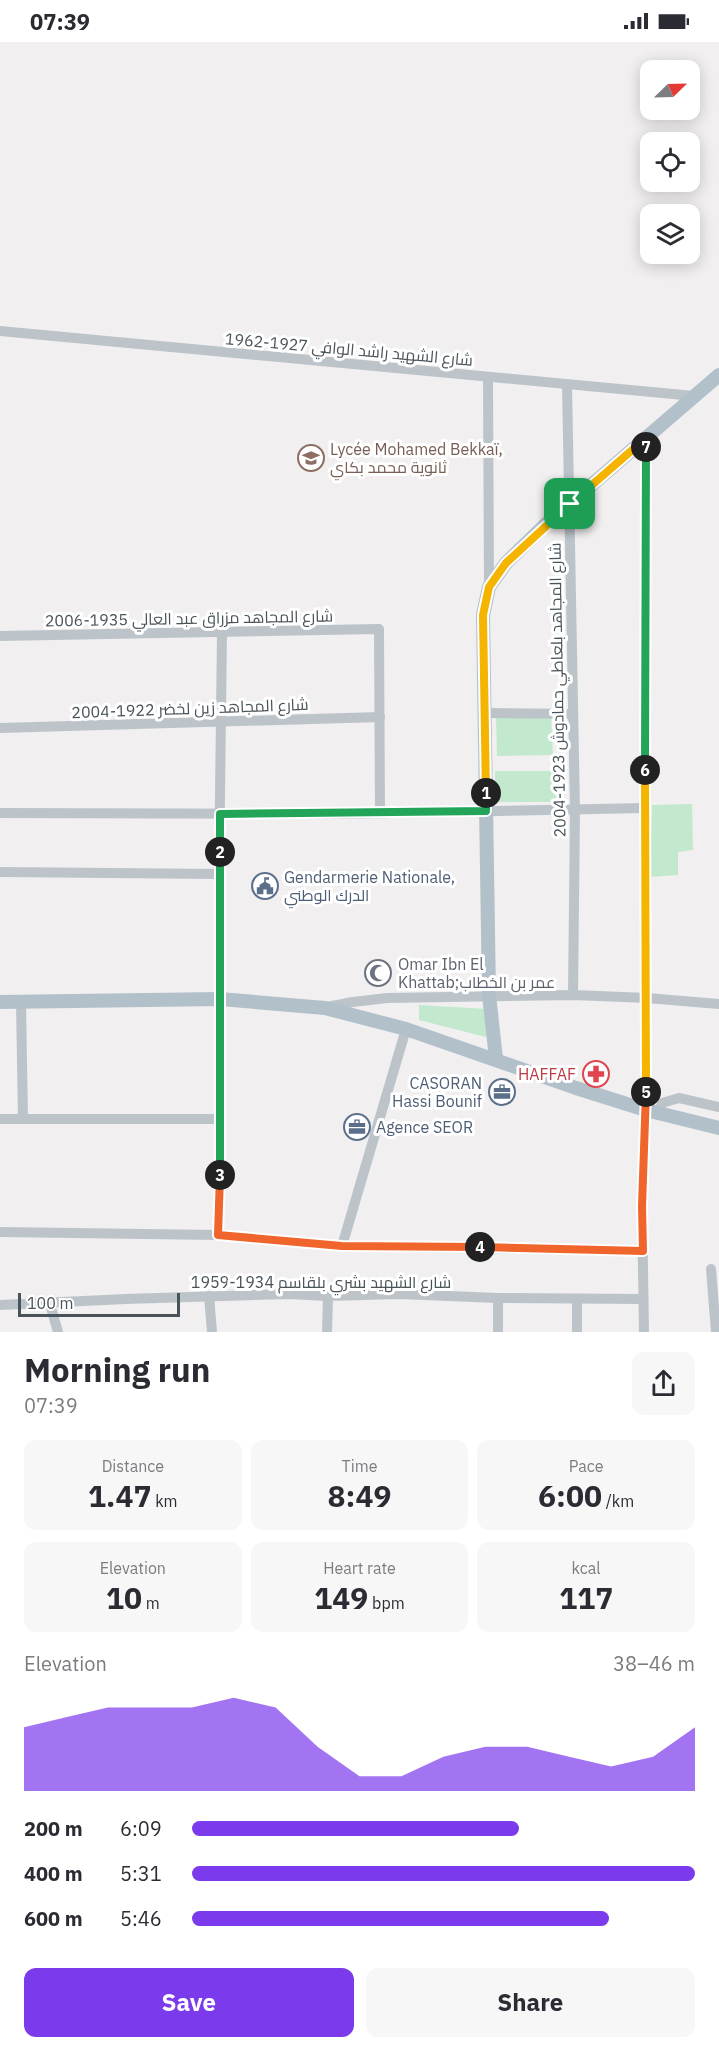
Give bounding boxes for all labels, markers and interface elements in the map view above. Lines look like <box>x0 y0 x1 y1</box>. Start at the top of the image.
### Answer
text: 07:39 <box>30 7 90 36</box>
north arrow <box>640 60 700 120</box>
map controls <box>640 60 700 264</box>
button: locate <box>640 132 700 192</box>
button: layers <box>640 204 700 264</box>
street label: شارع الشهيد راشد الوافي 1927-1962 <box>224 328 474 374</box>
pin: 7 <box>631 432 661 462</box>
text: 7 <box>641 437 651 457</box>
place label: Lycée Mohamed Bekkaï, ثانوية محمد بكاي <box>330 439 503 481</box>
school or university icon: Lycée Mohamed Bekkaï, ثانوية محمد بكاي <box>296 443 326 473</box>
pin <box>544 478 595 529</box>
icon: arrive <box>553 487 586 520</box>
street label: شارع المجاهد بلعاطي حمادوش 1923-2004 <box>544 542 574 838</box>
street label: شارع المجاهد مزراق عبد العالي 1935-2006 <box>45 605 333 635</box>
street label: شارع المجاهد زين لخضر 1922-2004 <box>71 694 309 724</box>
pin: 6 <box>630 755 660 785</box>
text: 6 <box>640 760 650 780</box>
pin: 1 <box>471 778 501 808</box>
text: 1 <box>481 783 491 803</box>
pin: 2 <box>205 837 235 867</box>
text: 2 <box>215 842 225 862</box>
place label: Gendarmerie Nationale, الدرك الوطني <box>284 867 455 909</box>
public building icon: Gendarmerie Nationale, الدرك الوطني <box>250 871 280 901</box>
place label: Omar Ibn El Khattab;عمر بن الخطاب <box>398 954 555 993</box>
mosque icon: Omar Ibn El Khattab;عمر بن الخطاب <box>363 958 393 988</box>
pharmacy icon: HAFFAF <box>581 1059 611 1089</box>
place label: HAFFAF <box>518 1064 576 1084</box>
place label: CASORAN Hassi Bounif <box>392 1073 482 1111</box>
office icon: CASORAN Hassi Bounif <box>487 1077 517 1107</box>
pin: 5 <box>631 1077 661 1107</box>
text: 5 <box>641 1082 651 1102</box>
office icon: Agence SEOR <box>342 1112 372 1142</box>
place label: Agence SEOR <box>376 1117 473 1137</box>
pin: 3 <box>205 1160 235 1190</box>
text: 3 <box>215 1165 225 1185</box>
pin: 4 <box>465 1232 495 1262</box>
text: 4 <box>475 1237 485 1257</box>
street label: شارع الشهيد بشري بلقاسم 1934-1959 <box>191 1272 451 1296</box>
scale bar <box>18 1290 180 1318</box>
text: 100 m <box>27 1293 74 1313</box>
text: Morning run <box>24 1348 210 1391</box>
button: share <box>632 1352 695 1415</box>
text: 07:39 <box>24 1392 78 1419</box>
text: Distance <box>102 1456 164 1476</box>
text: Time <box>342 1456 377 1476</box>
text: Pace <box>569 1456 604 1476</box>
text: 1.47 <box>88 1476 151 1515</box>
text: 8:49 <box>328 1476 391 1515</box>
text: 6:00 <box>538 1476 602 1515</box>
text: km <box>151 1491 178 1511</box>
text: /km <box>602 1491 634 1511</box>
text: Elevation <box>100 1558 166 1578</box>
text: Heart rate <box>323 1558 396 1578</box>
text: kcal <box>572 1558 601 1578</box>
text: 10 <box>106 1578 142 1617</box>
text: 149 <box>314 1578 368 1617</box>
text: 117 <box>559 1578 613 1617</box>
text: m <box>142 1593 160 1613</box>
text: bpm <box>368 1593 405 1613</box>
text: Elevation <box>24 1650 107 1677</box>
text: 38–46 m <box>613 1650 695 1677</box>
text: 200 m <box>24 1815 83 1842</box>
text: 6:09 <box>120 1815 162 1842</box>
text: 400 m <box>24 1860 83 1887</box>
text: 5:31 <box>120 1860 162 1887</box>
text: 600 m <box>24 1905 83 1932</box>
text: 5:46 <box>120 1905 162 1932</box>
button: Save <box>24 1968 354 2037</box>
button: Share <box>366 1968 695 2037</box>

